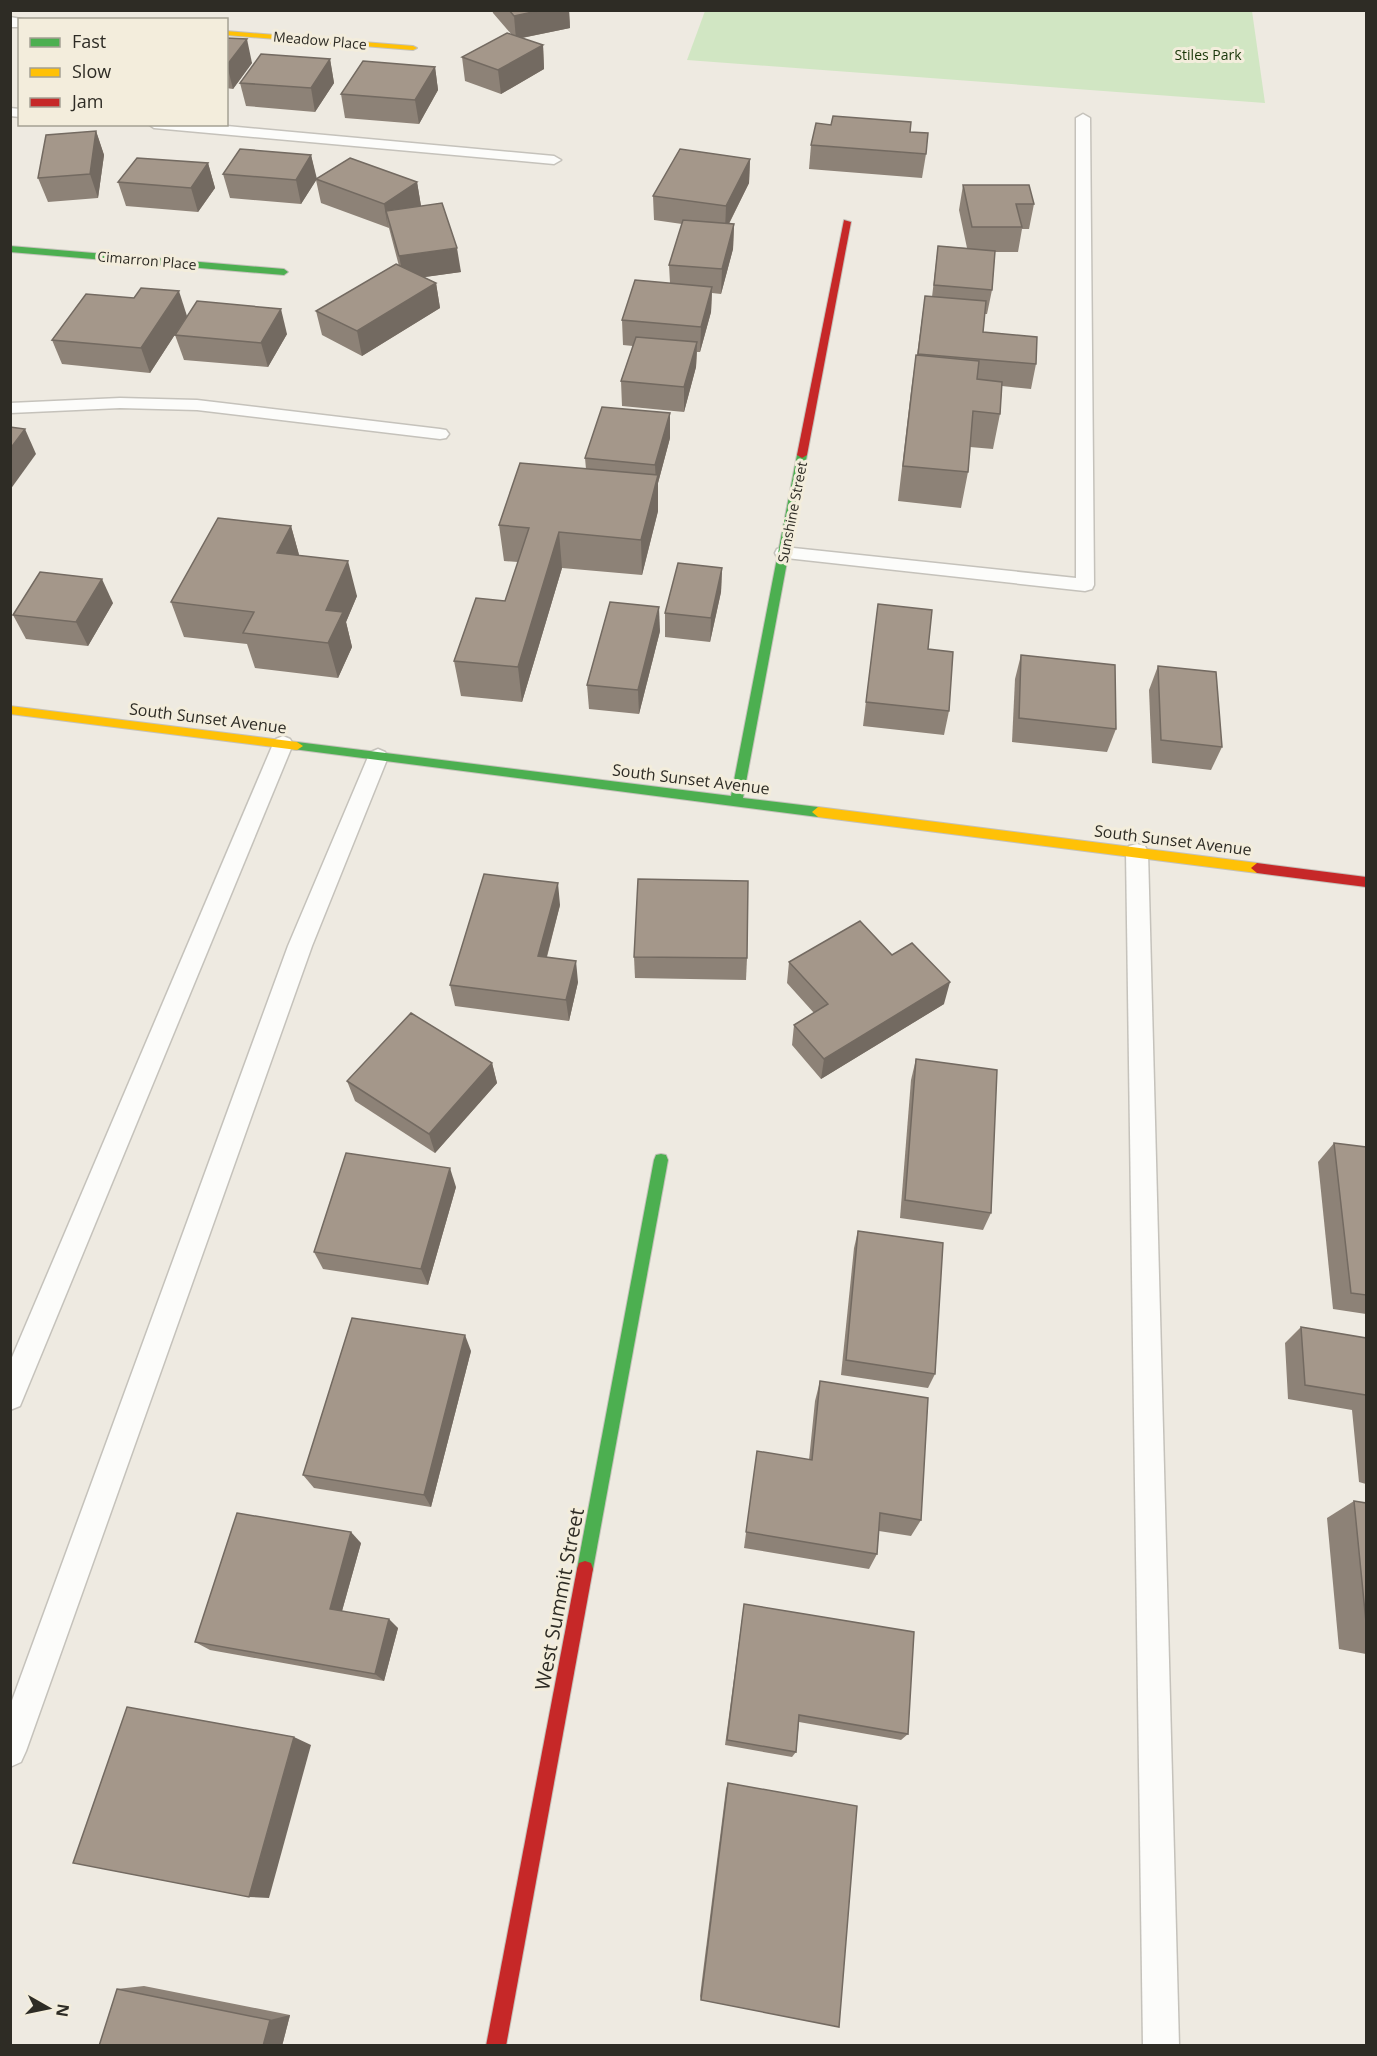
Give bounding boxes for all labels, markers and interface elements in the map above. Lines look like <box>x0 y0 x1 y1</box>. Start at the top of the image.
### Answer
legend <box>18 18 228 126</box>
street label: Meadow Place <box>272 26 368 54</box>
text: Fast <box>72 29 106 53</box>
park label: Stiles Park <box>1174 45 1242 64</box>
text: Slow <box>72 59 111 83</box>
text: Jam <box>70 89 104 113</box>
street label: Cimarron Place <box>97 246 198 274</box>
street label: Sunshine Street <box>773 460 811 564</box>
street label: South Sunset Avenue <box>128 697 288 739</box>
street label: South Sunset Avenue <box>611 758 771 800</box>
street label: South Sunset Avenue <box>1093 819 1253 861</box>
street label: West Summit Street <box>528 1506 590 1692</box>
north arrow <box>18 1978 78 2038</box>
text: N <box>51 2002 75 2018</box>

